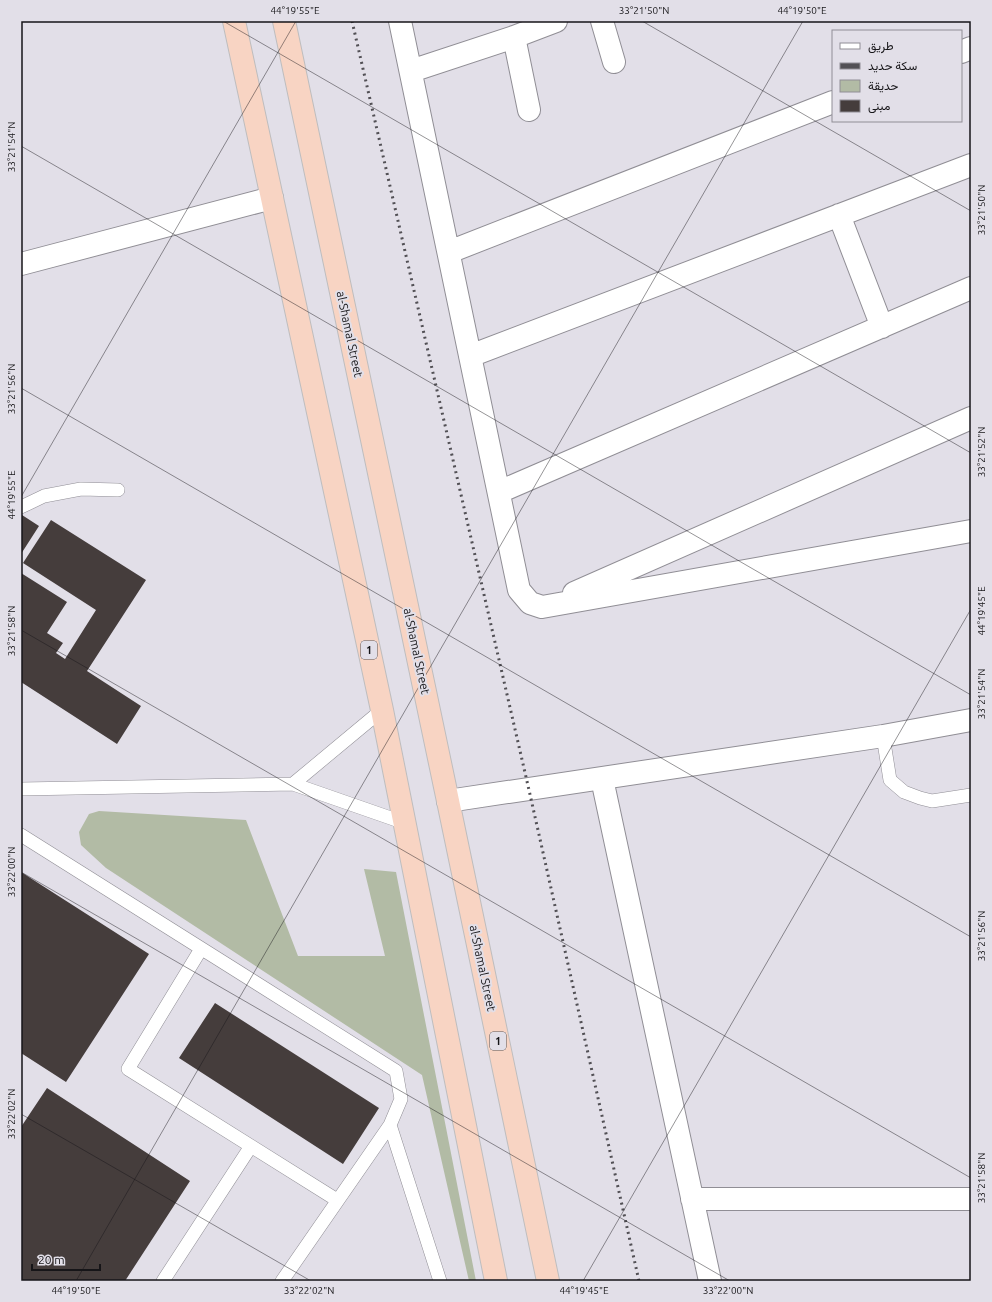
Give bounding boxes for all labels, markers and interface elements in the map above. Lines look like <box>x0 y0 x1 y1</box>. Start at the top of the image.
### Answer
text: 44°19'55"E <box>270 5 320 16</box>
text: 33°21'50"N <box>619 5 669 16</box>
text: 44°19'50"E <box>777 5 827 16</box>
legend <box>832 30 962 122</box>
text: طريق <box>868 39 894 54</box>
text: سكة حديد <box>868 59 917 73</box>
text: حديقة <box>868 79 898 93</box>
text: مبنى <box>868 99 890 114</box>
text: 33°21'54"N <box>6 122 17 172</box>
text: 33°21'50"N <box>976 185 987 235</box>
street label: al-Shamal Street <box>334 290 366 379</box>
text: 33°21'56"N <box>6 364 17 414</box>
text: 33°21'52"N <box>976 427 987 477</box>
text: 44°19'55"E <box>6 470 17 520</box>
text: 44°19'45"E <box>976 586 987 636</box>
text: 33°21'58"N <box>6 606 17 656</box>
street label: al-Shamal Street <box>401 607 433 696</box>
road number: 1 <box>361 641 377 659</box>
text: 33°21'54"N <box>976 669 987 719</box>
text: 33°22'00"N <box>6 847 17 897</box>
text: 33°21'56"N <box>976 911 987 961</box>
street label: al-Shamal Street <box>467 924 499 1013</box>
road number: 1 <box>490 1032 506 1050</box>
text: 33°22'02"N <box>6 1089 17 1139</box>
text: 33°21'58"N <box>976 1153 987 1203</box>
scale bar <box>32 1246 100 1272</box>
text: 20 m <box>38 1253 65 1266</box>
text: 44°19'50"E <box>51 1285 101 1296</box>
text: 33°22'02"N <box>284 1285 334 1296</box>
text: 44°19'45"E <box>559 1285 609 1296</box>
text: 33°22'00"N <box>703 1285 753 1296</box>

